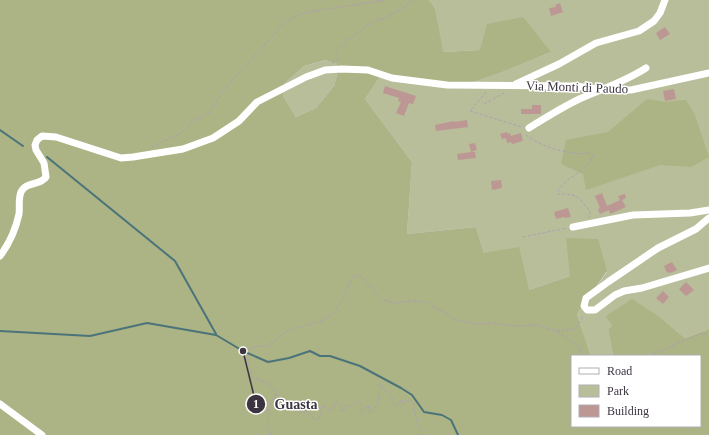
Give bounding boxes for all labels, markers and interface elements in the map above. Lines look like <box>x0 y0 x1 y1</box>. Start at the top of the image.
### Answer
street label: Via Monti di Paudo <box>526 78 628 96</box>
legend <box>571 355 701 427</box>
text: Road <box>607 364 632 378</box>
text: Park <box>607 384 629 398</box>
callout: Guasta <box>246 391 325 417</box>
text: 1 <box>253 397 259 411</box>
text: Guasta <box>275 397 317 412</box>
text: Building <box>607 404 649 418</box>

